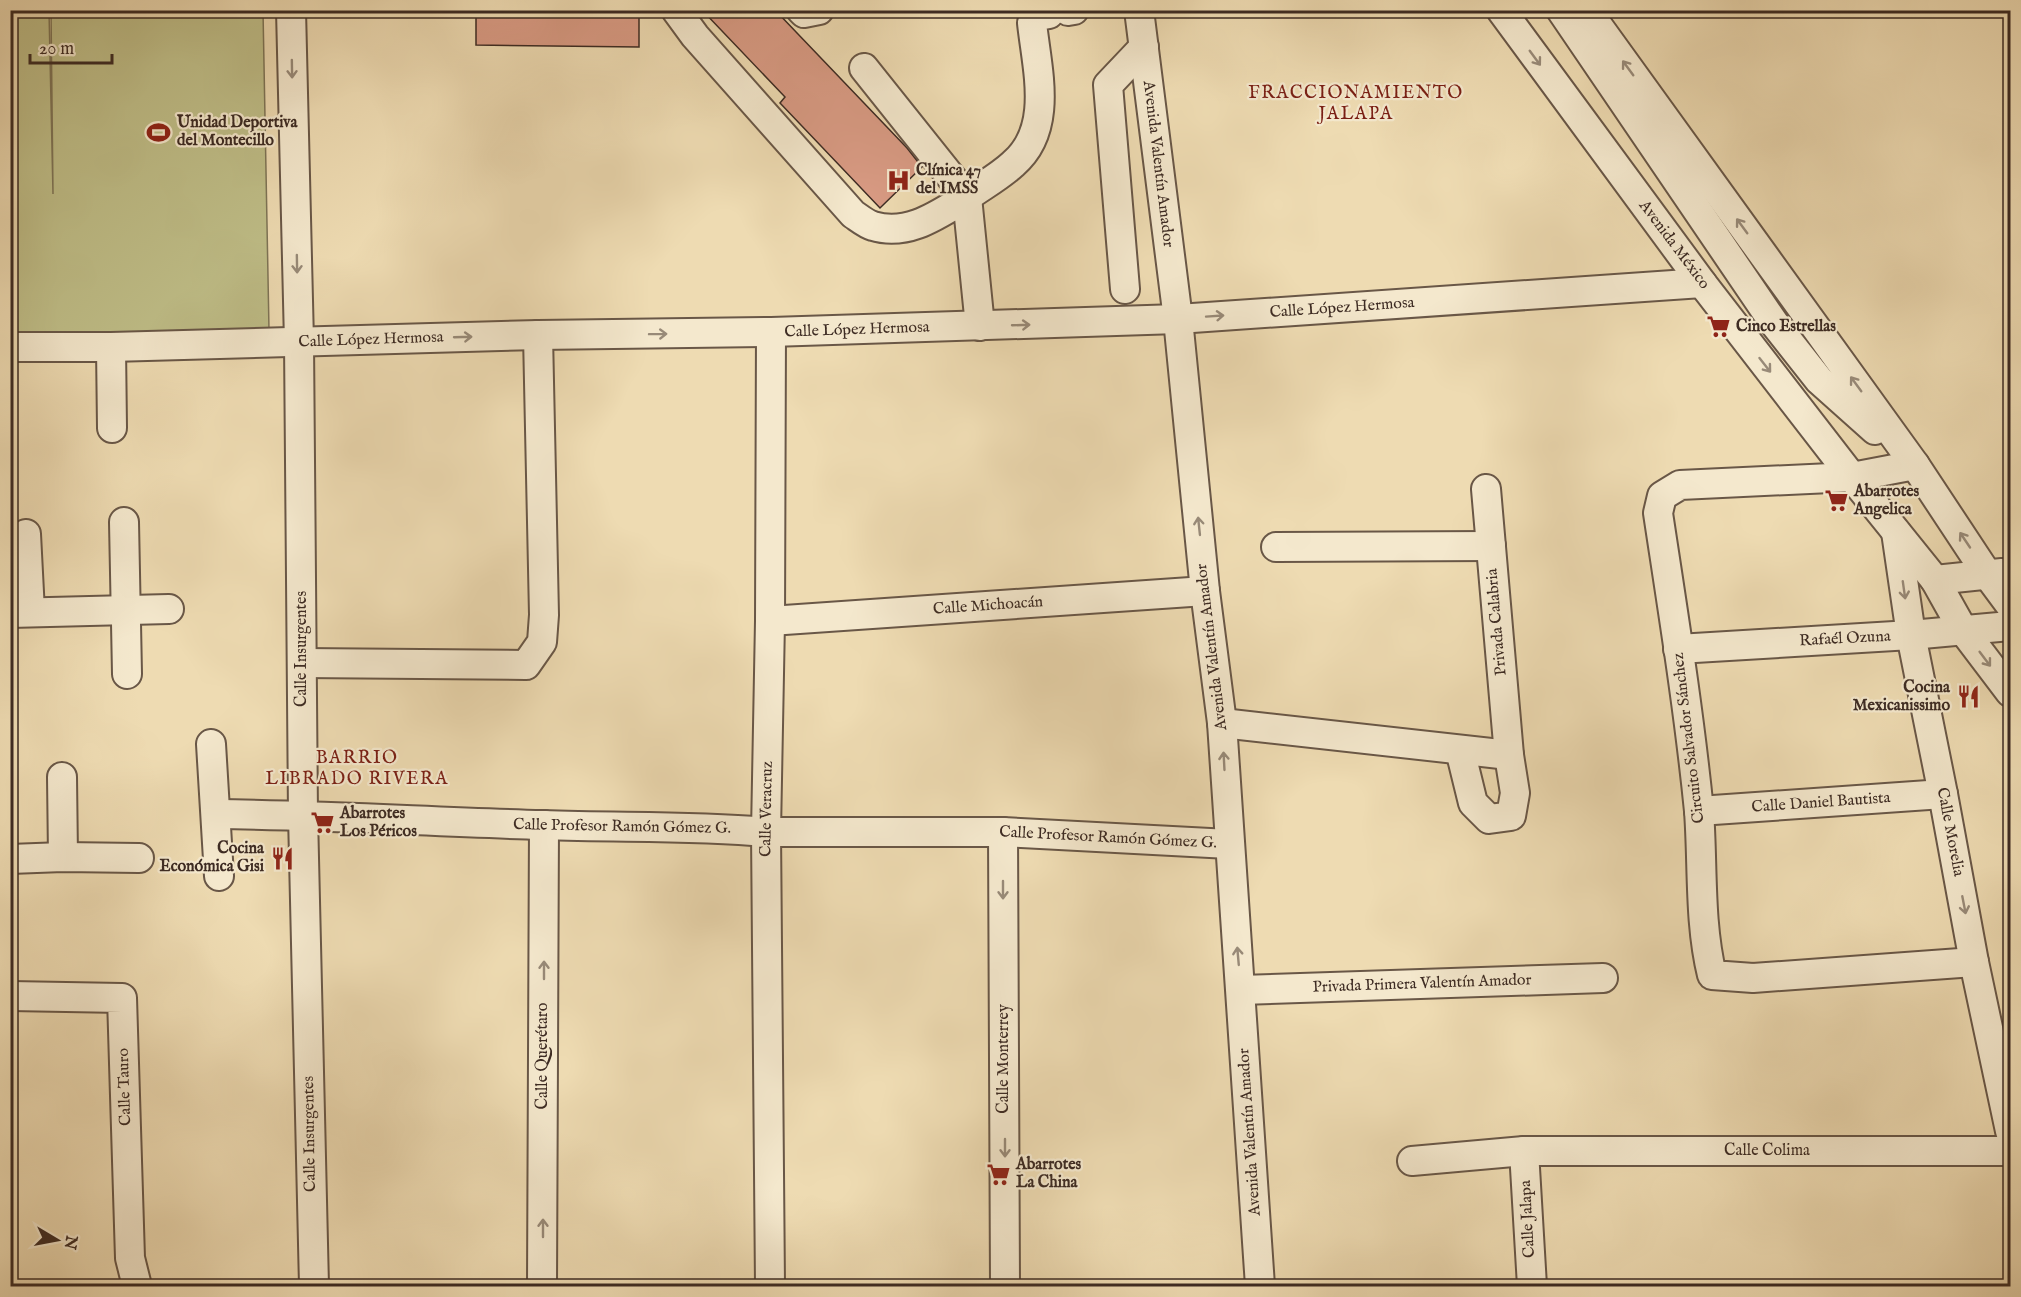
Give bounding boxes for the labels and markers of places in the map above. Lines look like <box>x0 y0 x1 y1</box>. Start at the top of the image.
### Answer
place label: Unidad Deportiva del Montecillo <box>176 113 298 151</box>
sports icon: Unidad Deportiva del Montecillo <box>146 119 172 145</box>
place label: Clínica 47 del IMSS <box>916 161 981 199</box>
hospital icon: Clínica 47 del IMSS <box>885 167 911 193</box>
supermarket icon: Cinco Estrellas <box>1705 314 1731 340</box>
place label: Cinco Estrellas <box>1736 317 1836 337</box>
place label: Abarrotes Angelica <box>1853 482 1919 520</box>
supermarket icon: Abarrotes Angelica <box>1823 488 1849 514</box>
place label: Cocina Mexicanissimo <box>1853 678 1951 716</box>
restaurant icon: Cocina Mexicanissimo <box>1955 684 1981 710</box>
place label: Abarrotes Los Péricos <box>339 804 417 842</box>
supermarket icon: Abarrotes Los Péricos <box>309 810 335 836</box>
place label: Cocina Económica Gisi <box>160 839 265 877</box>
restaurant icon: Cocina Económica Gisi <box>269 845 295 871</box>
place label: Abarrotes La China <box>1015 1155 1081 1193</box>
supermarket icon: Abarrotes La China <box>985 1161 1011 1187</box>

